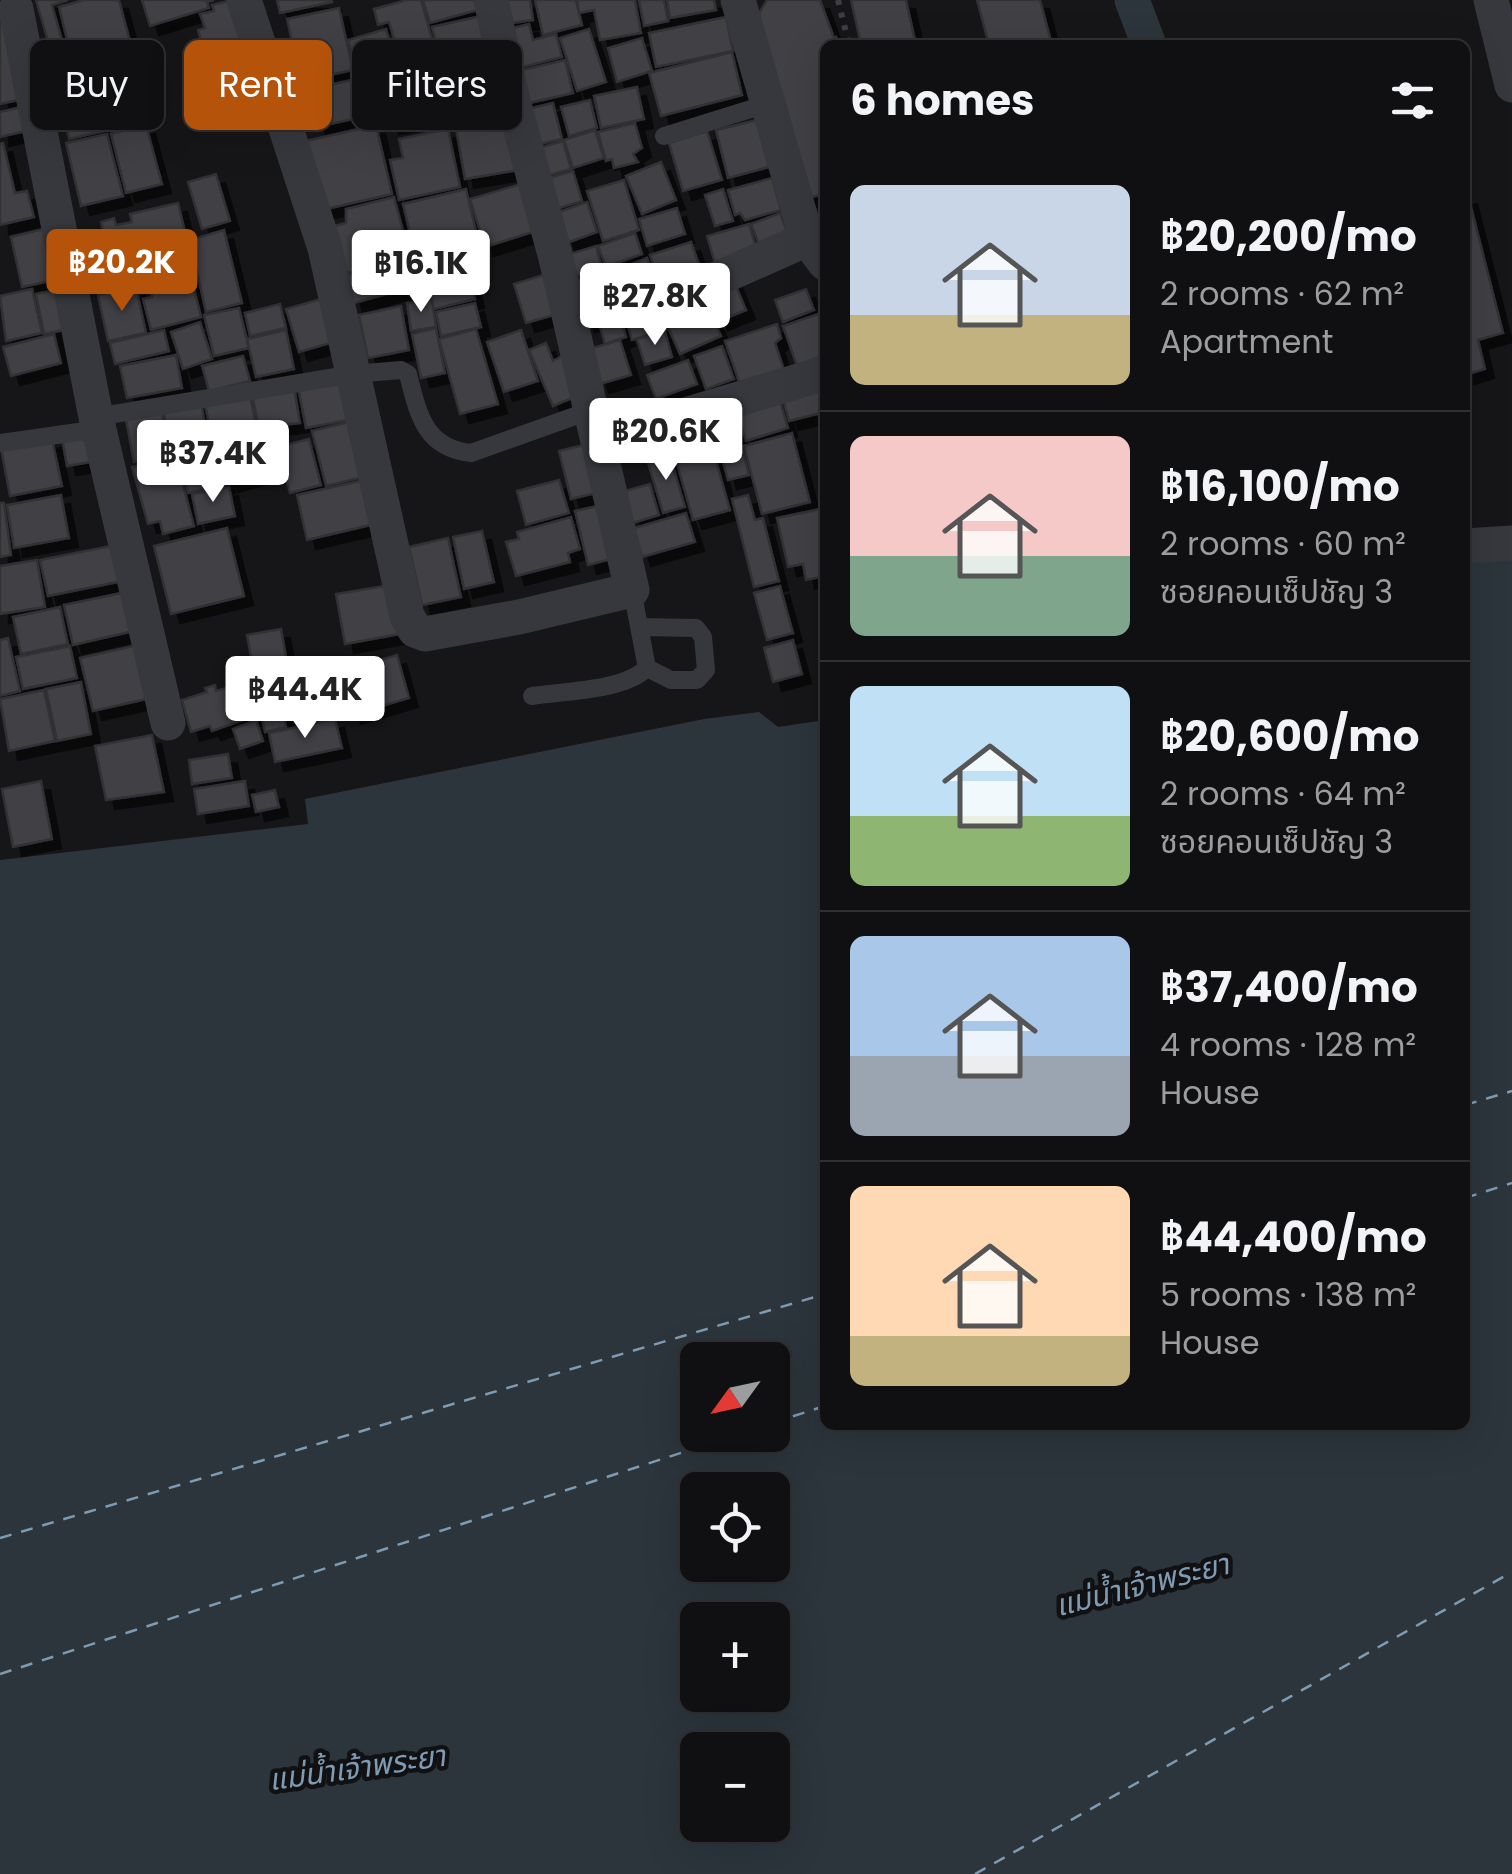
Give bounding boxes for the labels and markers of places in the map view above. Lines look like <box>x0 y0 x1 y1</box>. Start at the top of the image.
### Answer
pin: ฿20.2K <box>41 229 203 314</box>
pin: ฿16.1K <box>340 230 502 315</box>
pin: ฿27.8K <box>574 263 736 348</box>
pin: ฿20.6K <box>585 398 747 483</box>
pin: ฿37.4K <box>132 420 294 505</box>
pin: ฿44.4K <box>224 656 386 741</box>

